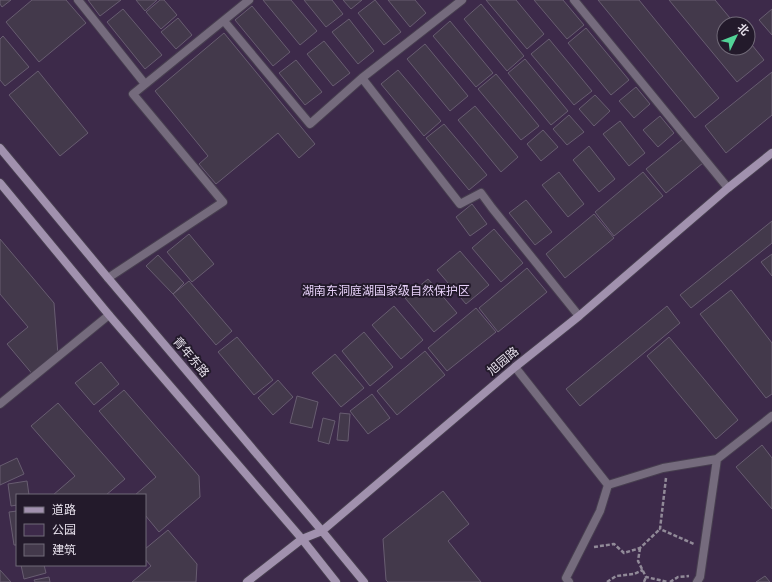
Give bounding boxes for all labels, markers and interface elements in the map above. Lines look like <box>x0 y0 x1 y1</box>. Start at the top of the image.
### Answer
north arrow <box>716 16 756 56</box>
text: 北 <box>734 20 752 38</box>
park label: 湖南东洞庭湖国家级自然保护区 <box>302 283 470 299</box>
street label: 青年东路 <box>169 333 213 381</box>
street label: 旭园路 <box>484 343 522 379</box>
legend <box>16 494 146 566</box>
text: 道路 <box>52 502 76 518</box>
text: 公园 <box>52 522 76 538</box>
text: 建筑 <box>52 542 76 558</box>

